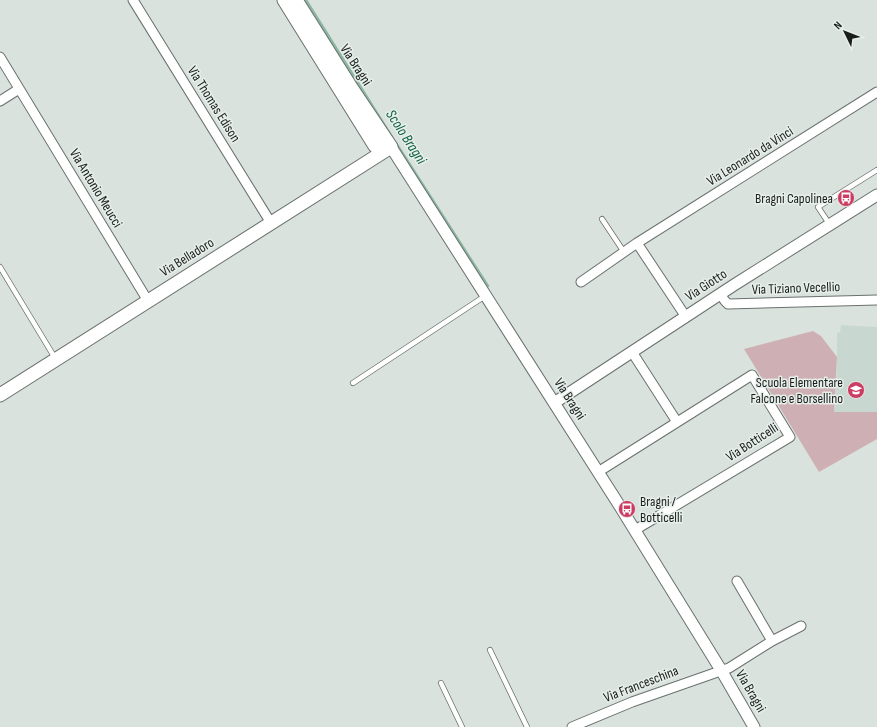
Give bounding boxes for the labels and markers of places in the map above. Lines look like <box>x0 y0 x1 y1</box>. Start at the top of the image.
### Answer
bus stop icon: Bragni Capolinea <box>836 188 856 208</box>
place label: Bragni Capolinea <box>755 190 833 207</box>
place label: Scuola Elementare Falcone e Borsellino <box>750 374 843 407</box>
school or university icon: Scuola Elementare Falcone e Borsellino <box>846 380 866 400</box>
place label: Bragni / Botticelli <box>640 493 682 526</box>
bus stop icon: Bragni / Botticelli <box>617 499 637 519</box>

